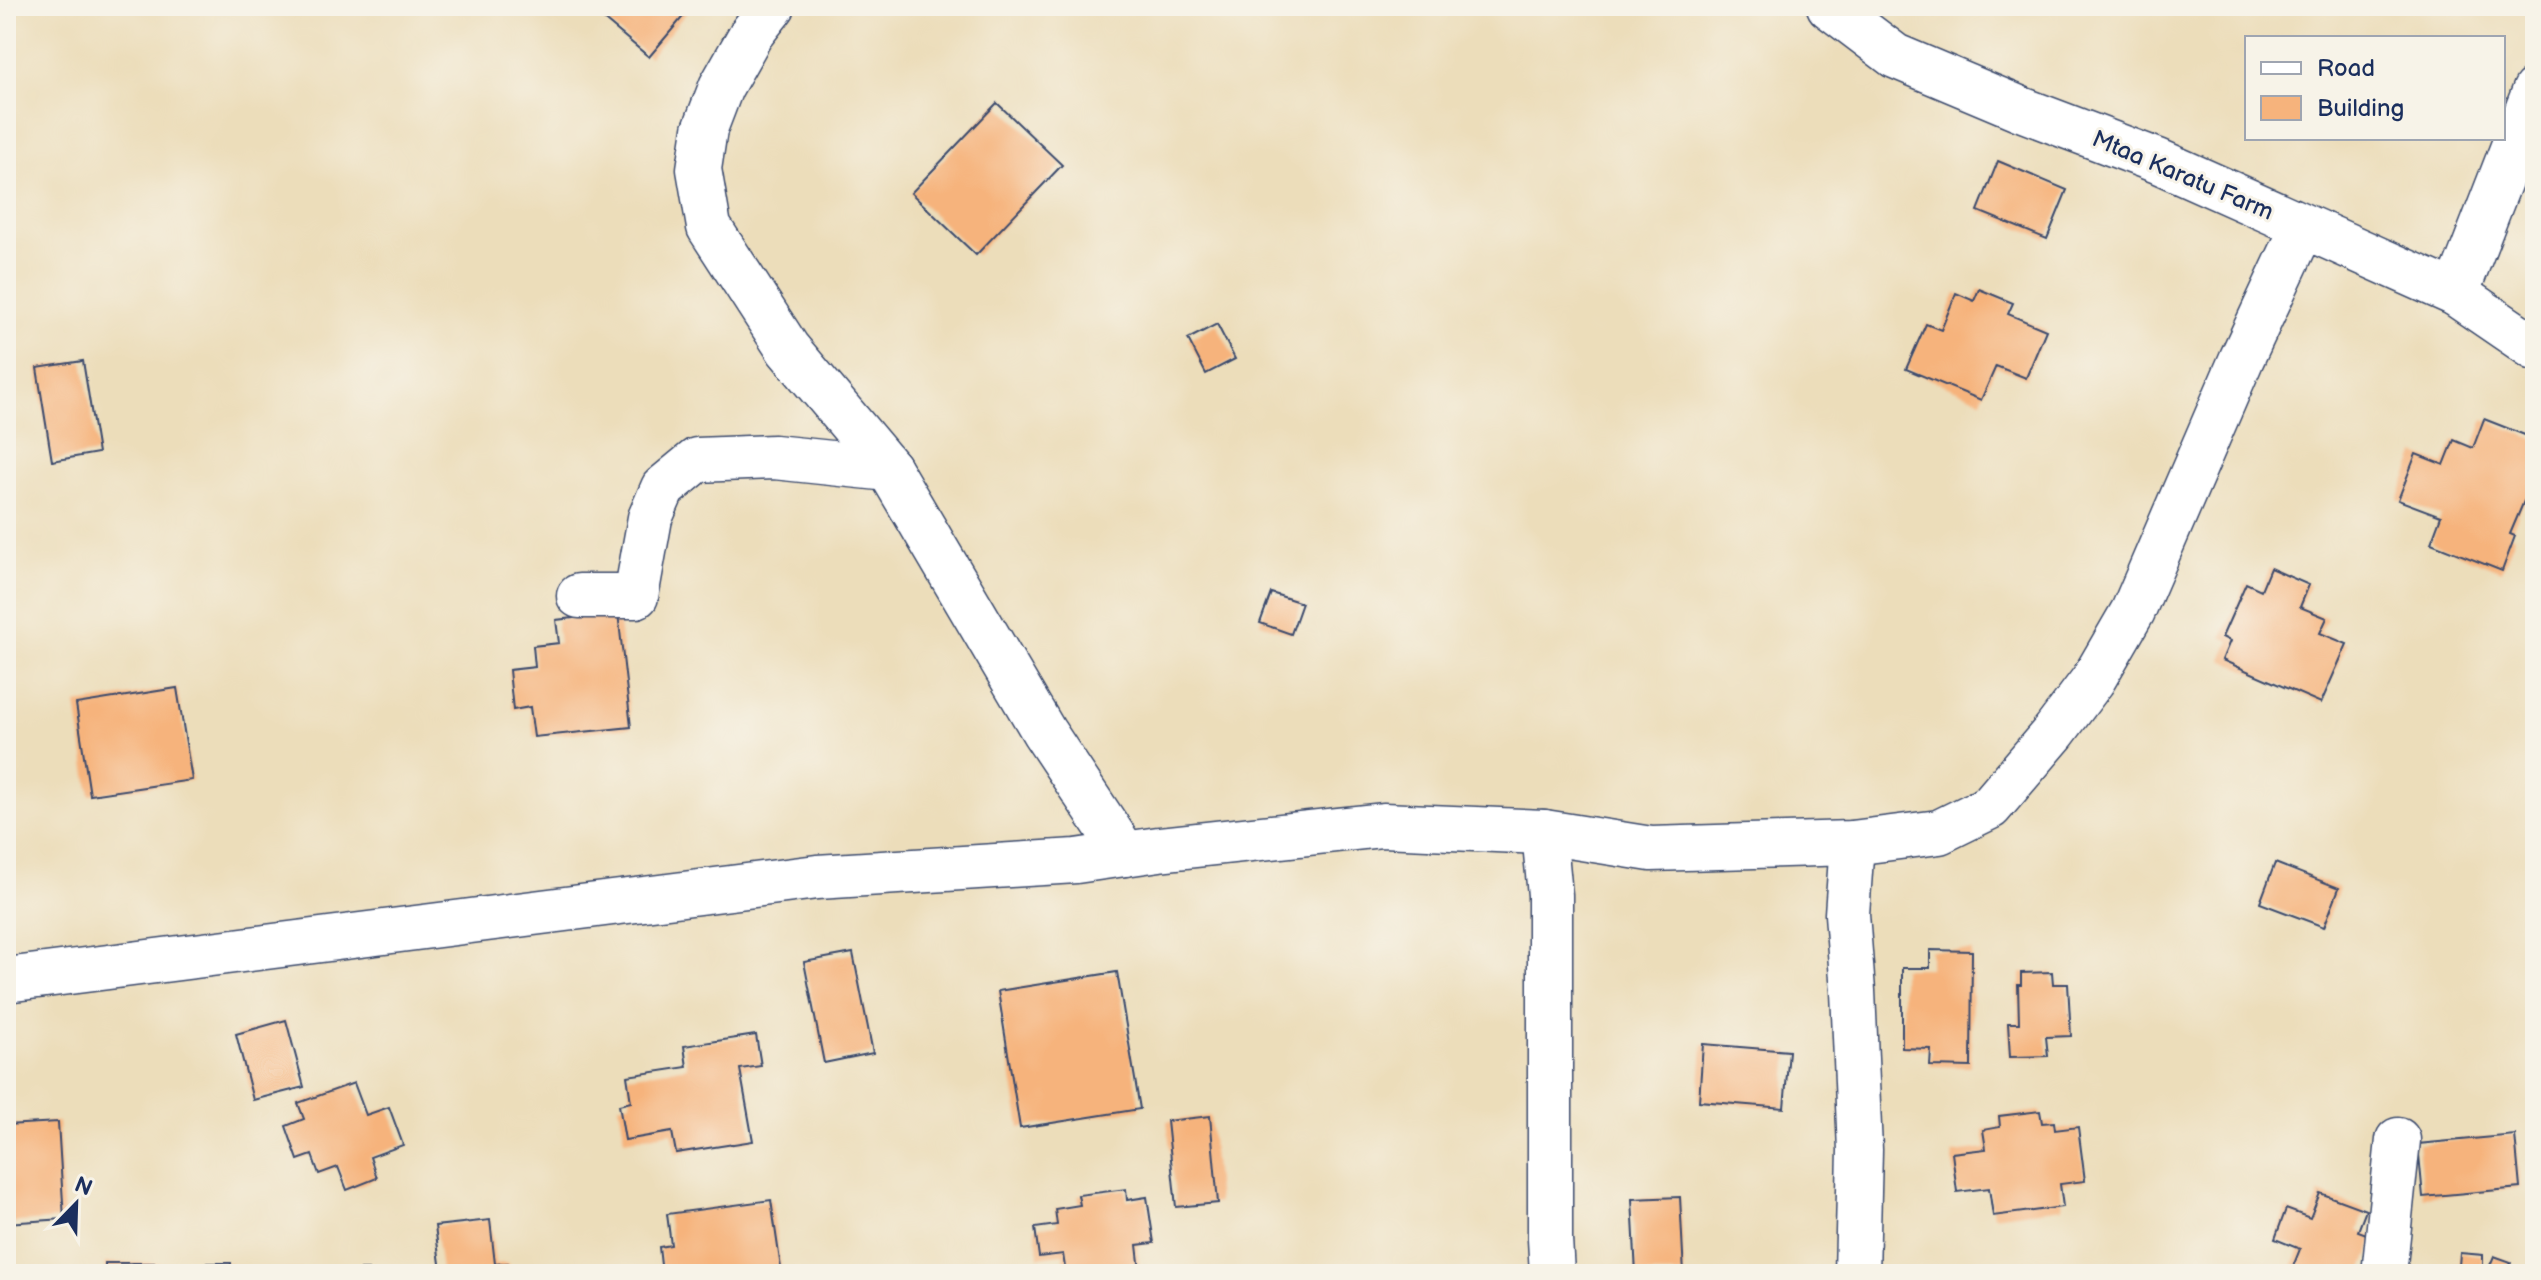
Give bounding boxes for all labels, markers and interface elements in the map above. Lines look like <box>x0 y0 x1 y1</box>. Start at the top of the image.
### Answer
legend <box>2245 36 2505 140</box>
text: Road <box>2317 54 2375 83</box>
text: Building <box>2317 94 2404 123</box>
street label: Mtaa Karatu Farm <box>2088 124 2278 227</box>
north arrow <box>36 1164 116 1244</box>
text: N <box>70 1171 96 1203</box>

